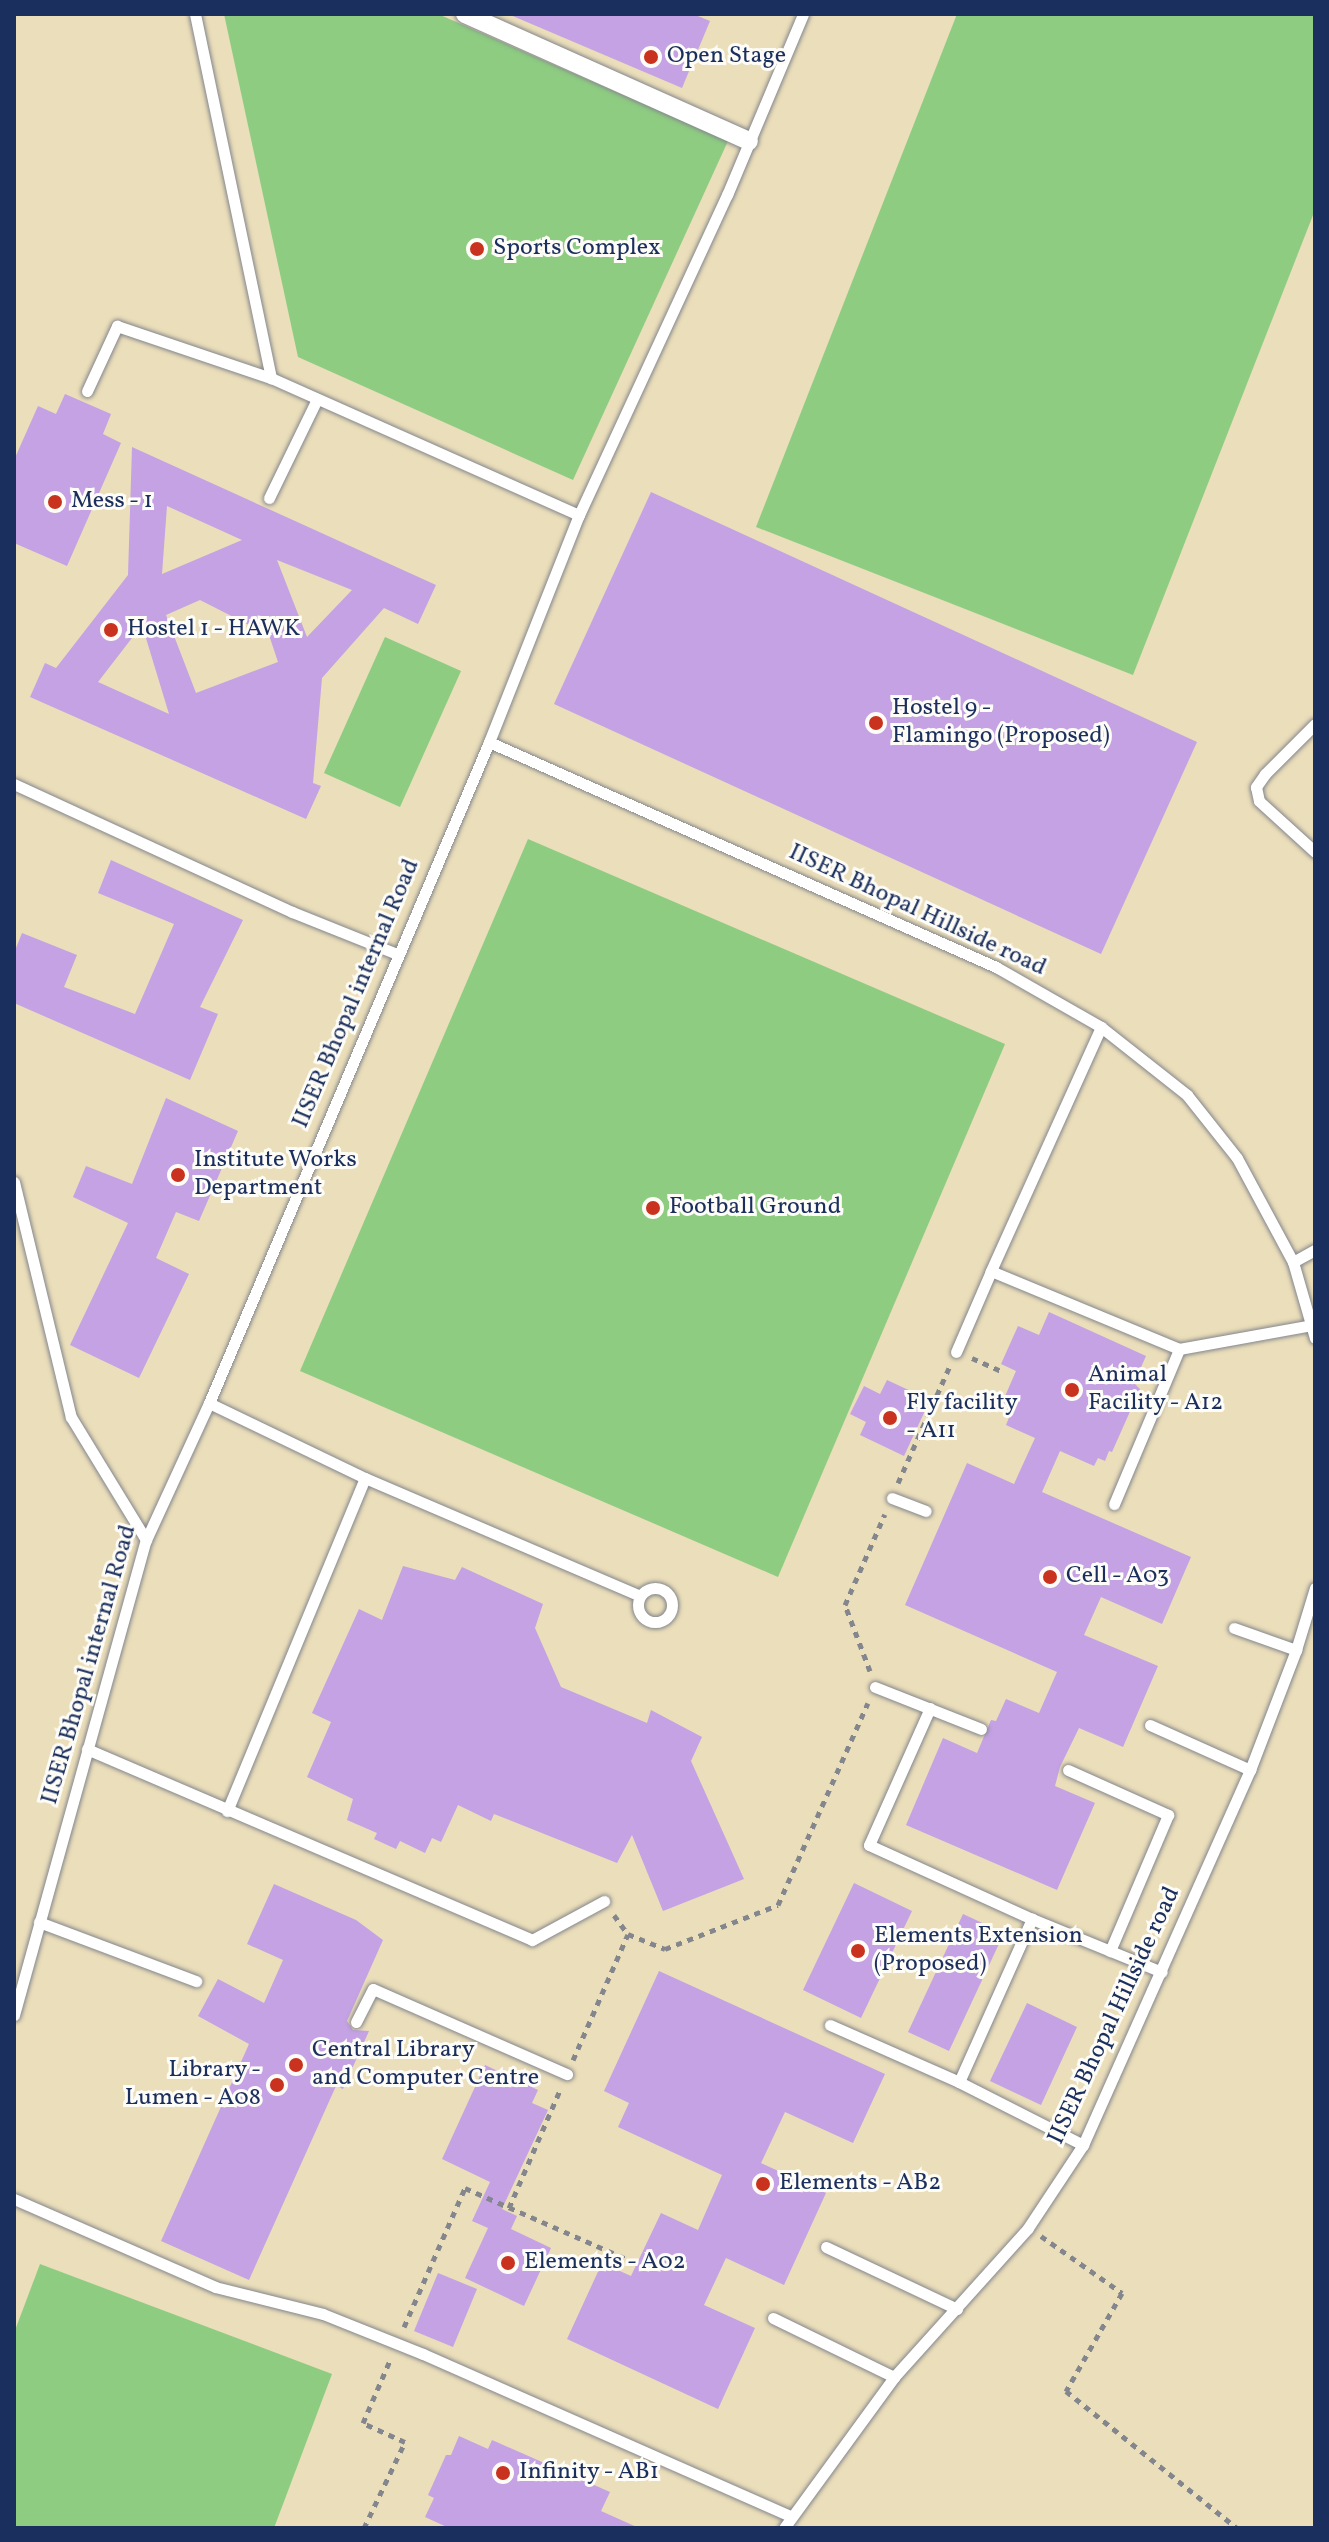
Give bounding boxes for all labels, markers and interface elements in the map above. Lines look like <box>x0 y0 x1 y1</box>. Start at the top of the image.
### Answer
place label: Open Stage <box>667 43 786 71</box>
marker: Open Stage <box>642 48 660 66</box>
place label: Sports Complex <box>493 235 661 263</box>
marker: Sports Complex <box>468 240 486 258</box>
place label: Mess - 1 <box>71 488 154 516</box>
marker: Mess - 1 <box>46 493 64 511</box>
place label: Hostel 1 - HAWK <box>127 616 301 644</box>
marker: Hostel 1 - HAWK <box>102 621 120 639</box>
place label: Hostel 9 - Flamingo (Proposed) <box>892 695 1110 751</box>
marker: Hostel 9 - Flamingo (Proposed) <box>867 714 885 732</box>
street label: IISER Bhopal Hillside road <box>784 839 1050 983</box>
street label: IISER Bhopal internal Road <box>287 855 427 1133</box>
place label: Institute Works Department <box>194 1147 357 1203</box>
marker: Institute Works Department <box>169 1166 187 1184</box>
place label: Football Ground <box>669 1194 841 1222</box>
marker: Football Ground <box>644 1199 662 1217</box>
place label: Animal Facility - A12 <box>1088 1362 1225 1418</box>
marker: Animal Facility - A12 <box>1063 1381 1081 1399</box>
place label: Fly facility - A11 <box>906 1390 1018 1446</box>
marker: Fly facility - A11 <box>881 1409 899 1427</box>
street label: IISER Bhopal internal Road <box>36 1522 144 1808</box>
place label: Cell - A03 <box>1066 1563 1170 1591</box>
marker: Cell - A03 <box>1041 1568 1059 1586</box>
street label: IISER Bhopal Hillside road <box>1043 1883 1187 2149</box>
place label: Elements Extension (Proposed) <box>874 1923 1083 1979</box>
marker: Elements Extension (Proposed) <box>849 1942 867 1960</box>
place label: Central Library and Computer Centre <box>312 2037 539 2093</box>
marker: Central Library and Computer Centre <box>287 2056 305 2074</box>
place label: Library - Lumen - A08 <box>124 2057 261 2113</box>
marker: Library - Lumen - A08 <box>268 2076 286 2094</box>
place label: Elements - AB2 <box>779 2170 942 2198</box>
marker: Elements - AB2 <box>754 2175 772 2193</box>
place label: Elements - A02 <box>524 2249 686 2277</box>
marker: Elements - A02 <box>499 2254 517 2272</box>
place label: Infinity - AB1 <box>519 2459 661 2487</box>
marker: Infinity - AB1 <box>494 2464 512 2482</box>

